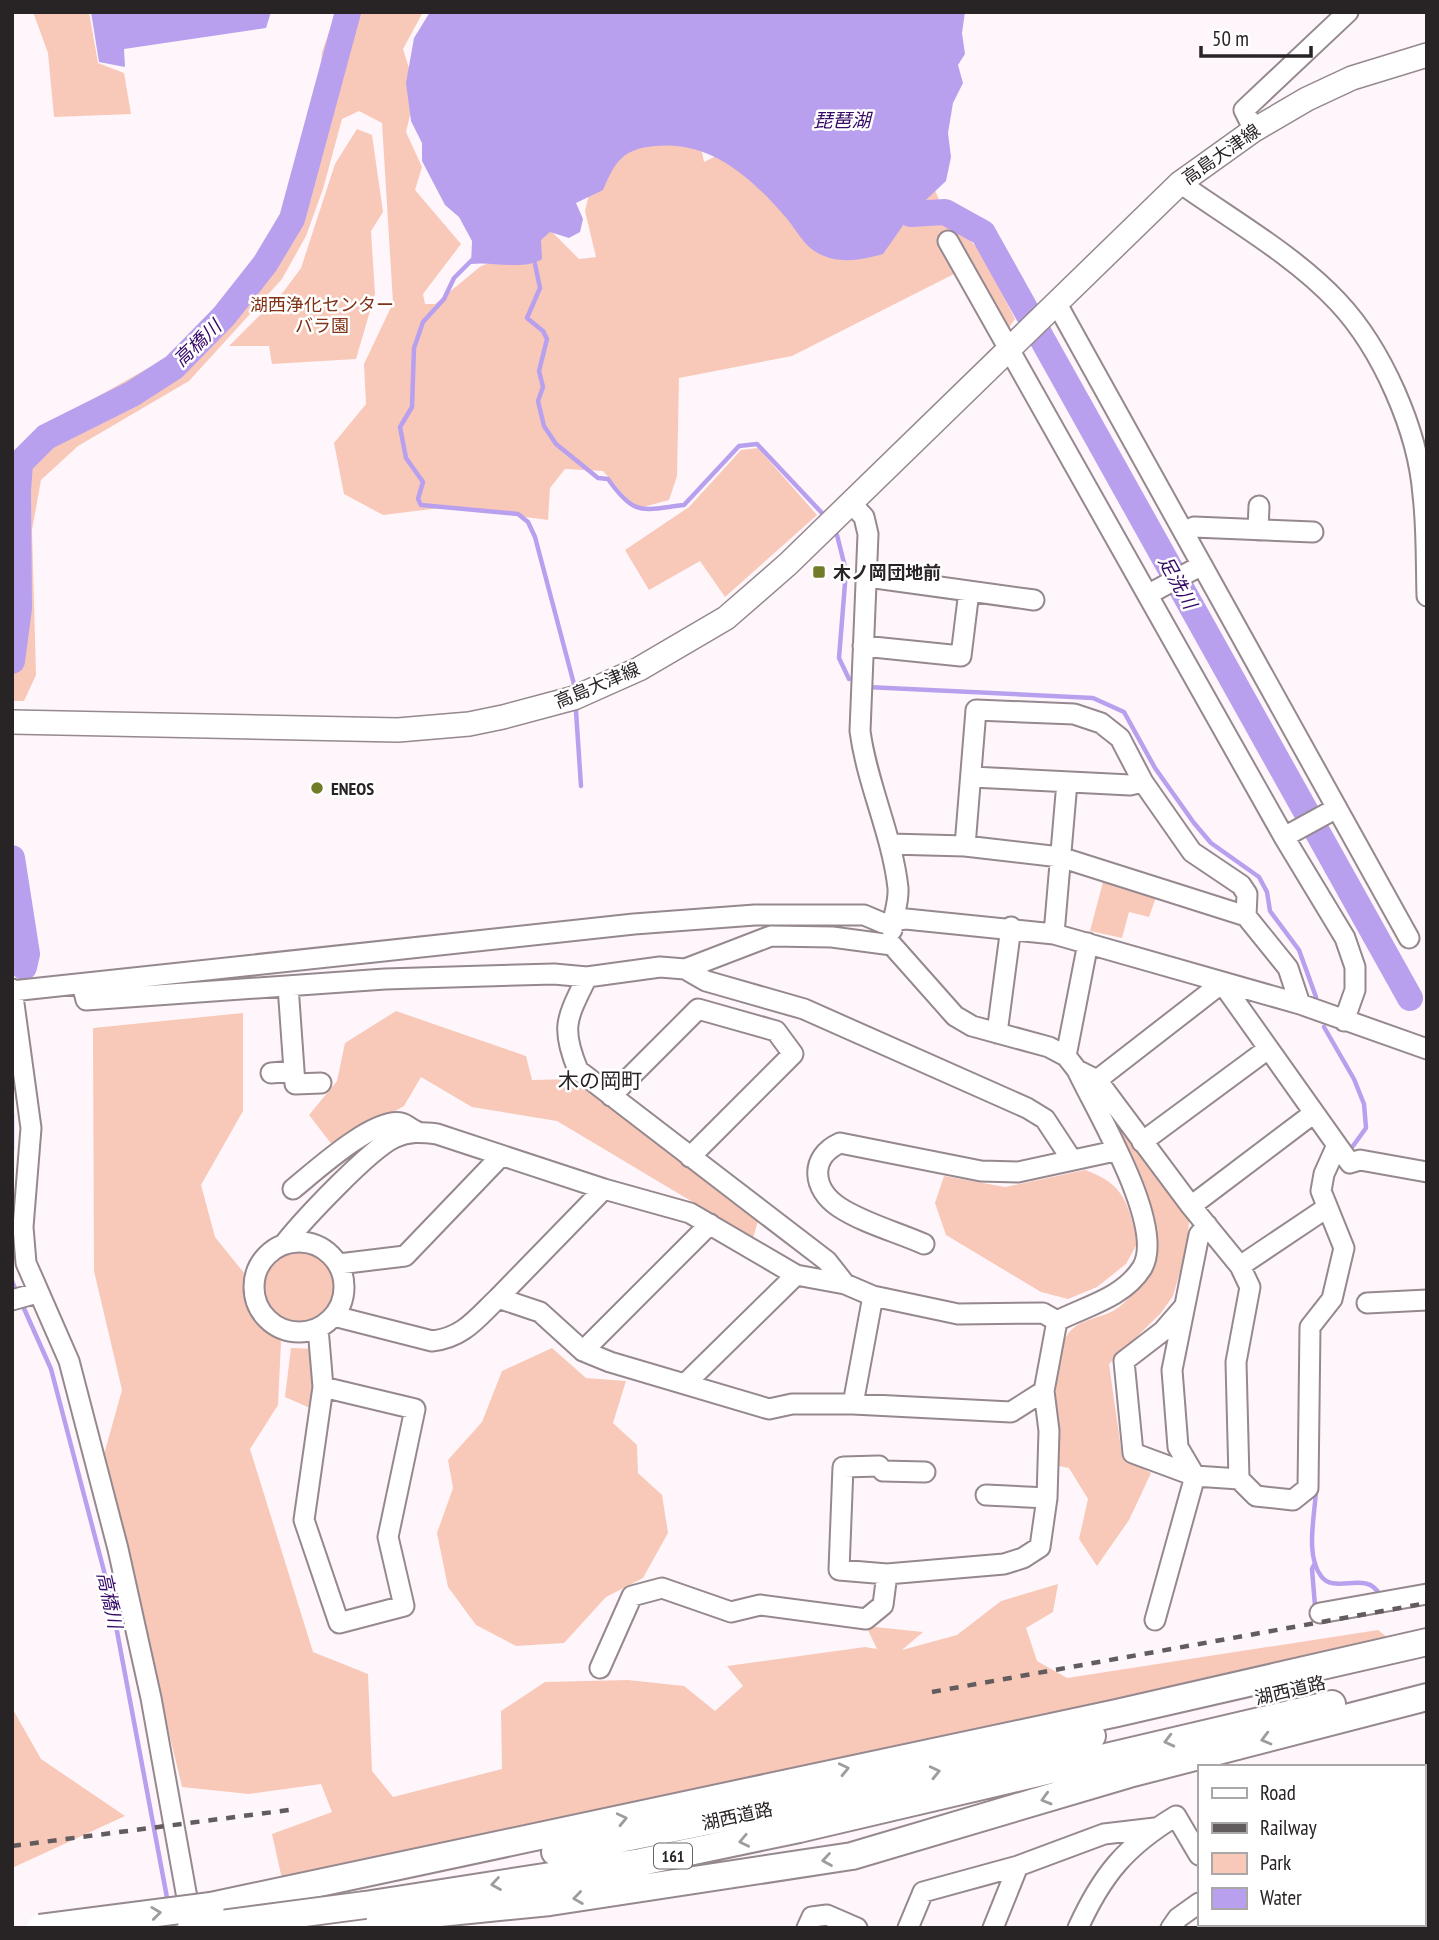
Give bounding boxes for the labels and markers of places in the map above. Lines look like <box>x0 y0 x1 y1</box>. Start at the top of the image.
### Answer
place label: 木ノ岡団地前 <box>833 561 941 584</box>
marker: 木ノ岡団地前 <box>811 564 827 580</box>
place label: ENEOS <box>331 777 374 800</box>
marker: ENEOS <box>309 780 325 796</box>

